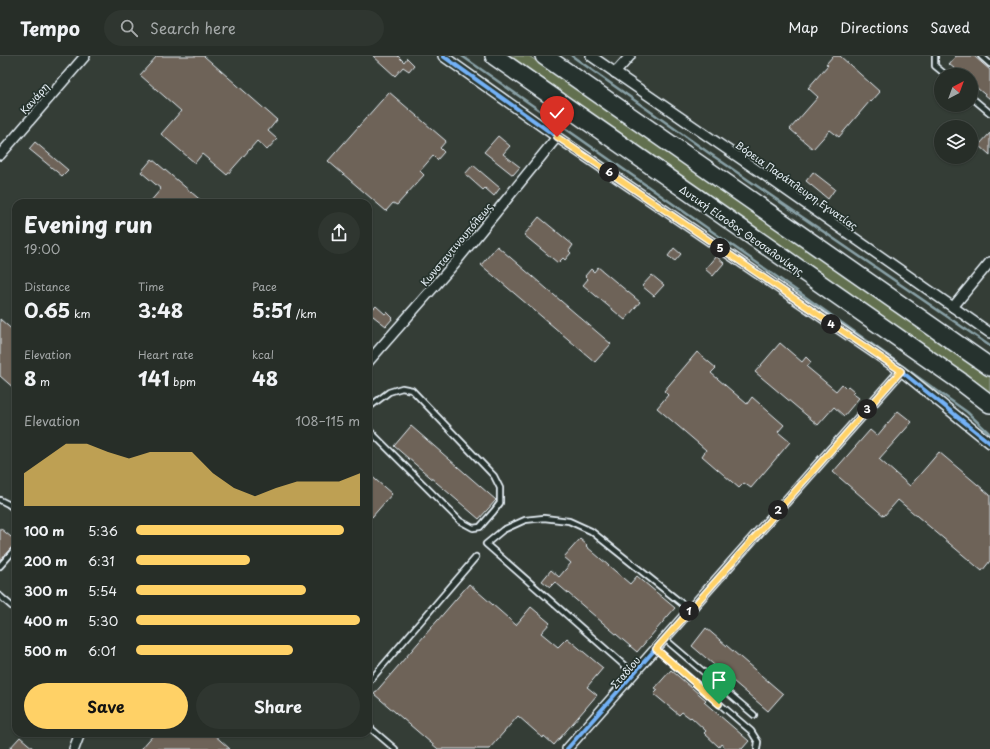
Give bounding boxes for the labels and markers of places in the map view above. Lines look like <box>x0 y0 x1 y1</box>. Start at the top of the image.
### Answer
pin <box>540 96 574 137</box>
pin: 6 <box>599 162 619 182</box>
pin: 5 <box>710 238 730 258</box>
pin: 4 <box>821 314 841 334</box>
pin: 3 <box>857 399 877 419</box>
pin: 2 <box>768 500 788 520</box>
pin: 1 <box>679 601 699 621</box>
pin <box>702 663 736 704</box>

